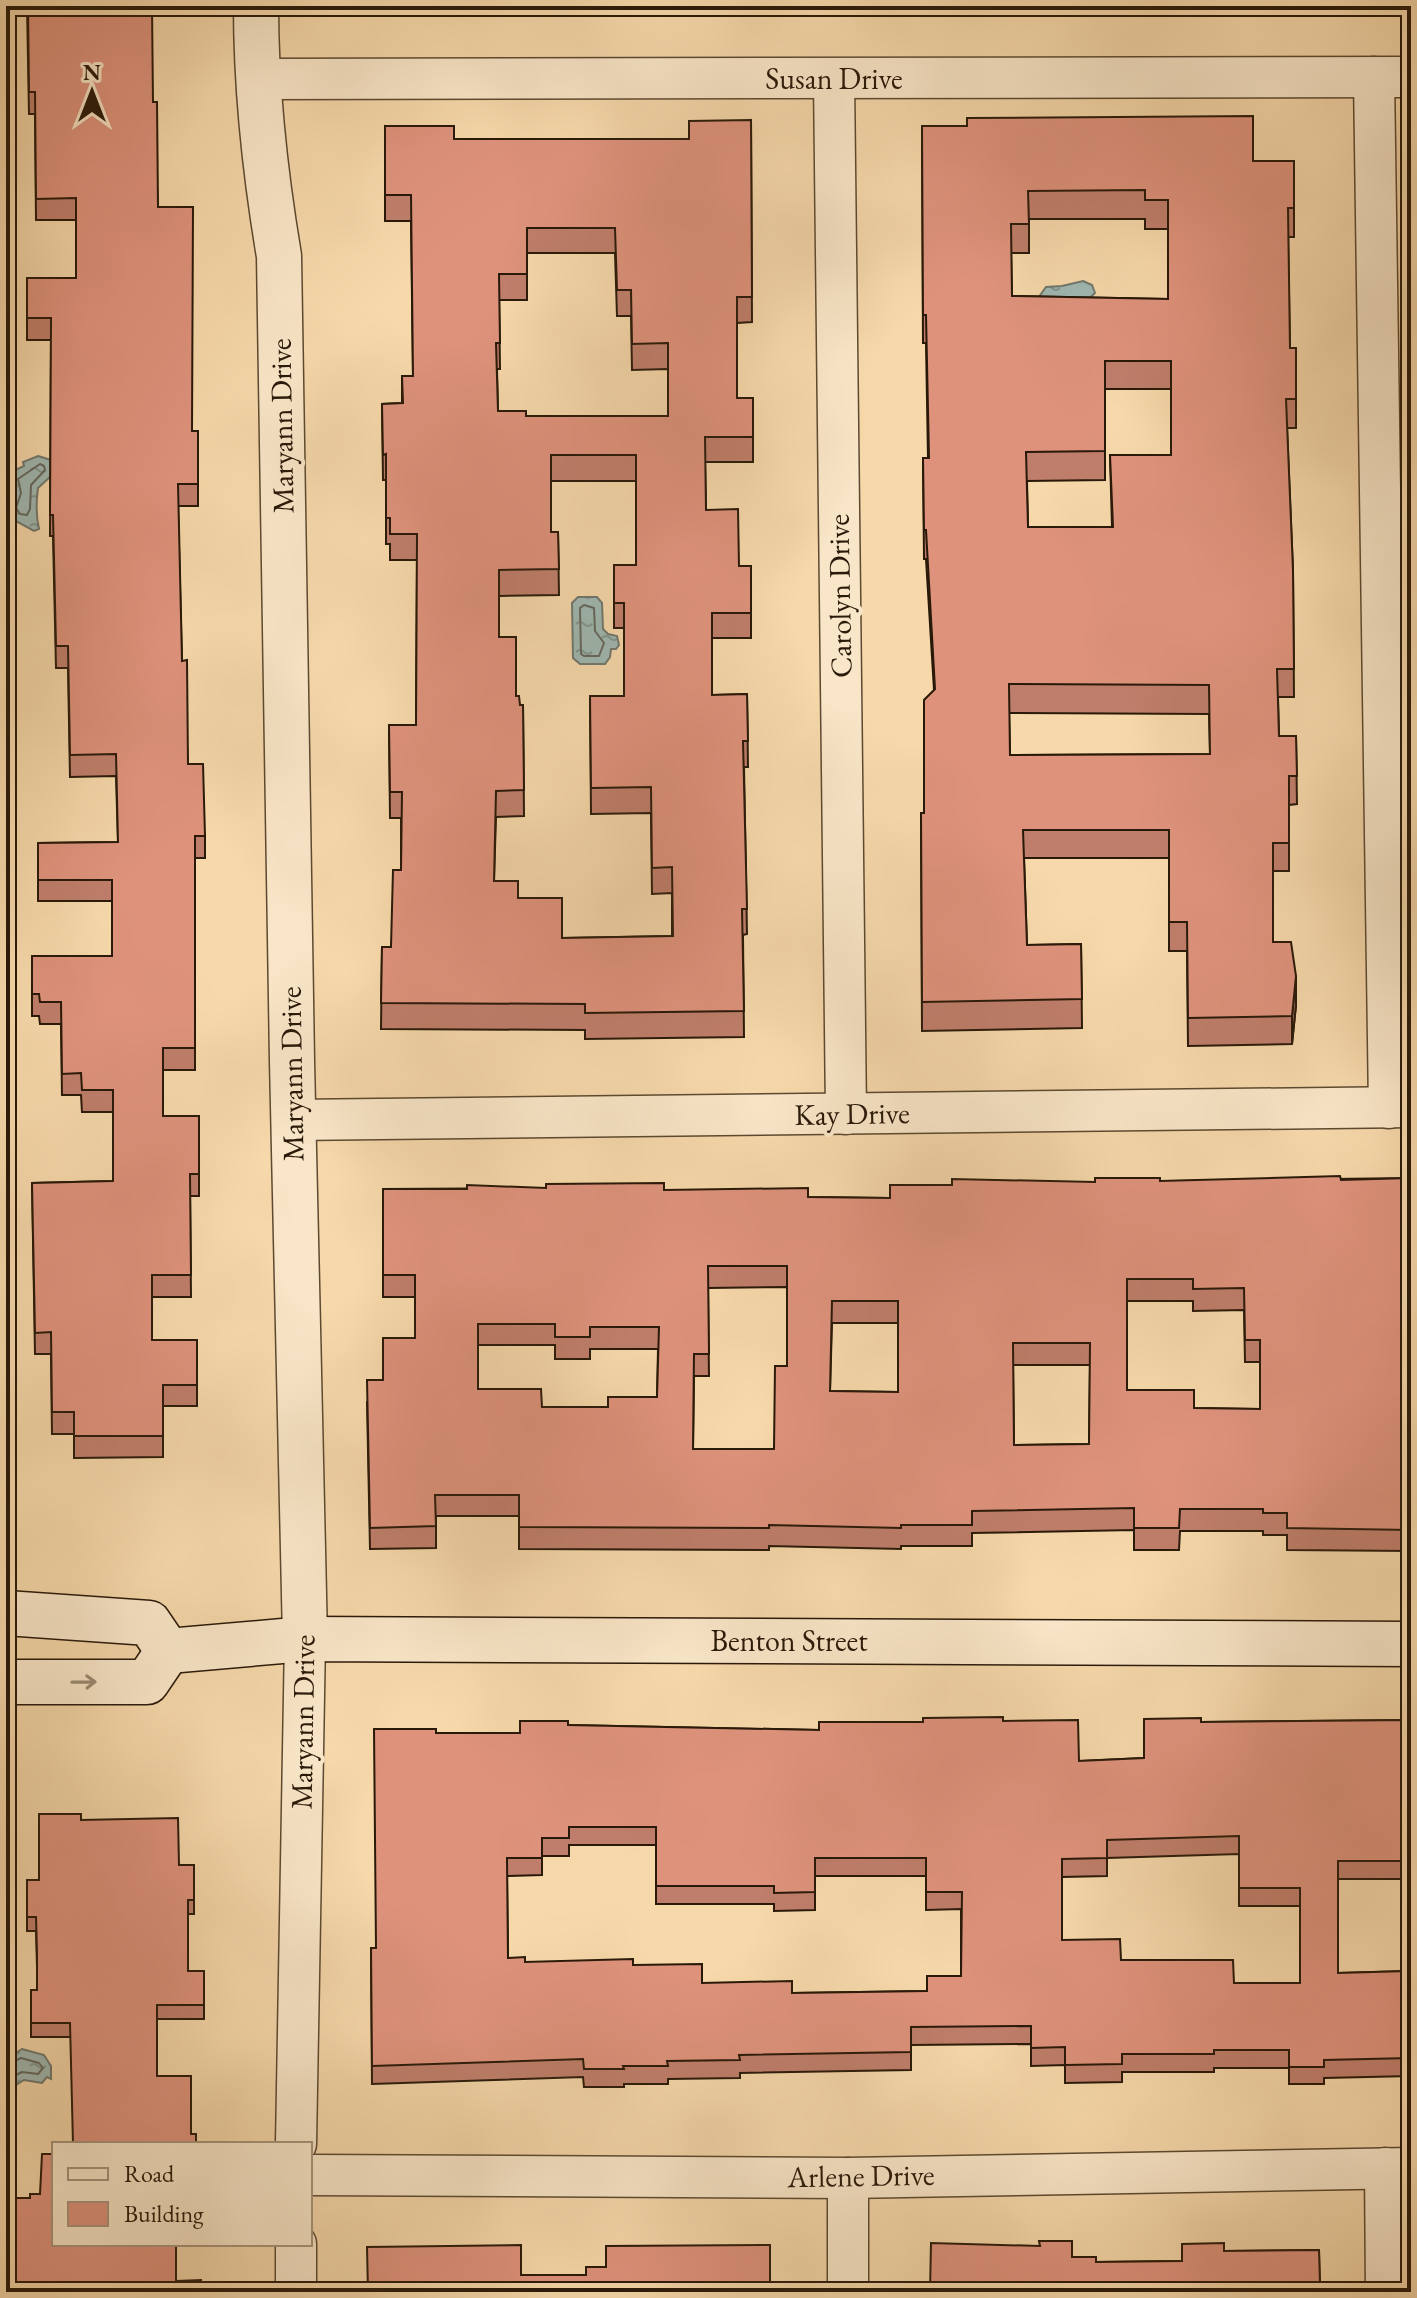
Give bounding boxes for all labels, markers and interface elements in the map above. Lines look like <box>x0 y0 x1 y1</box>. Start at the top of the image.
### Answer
north arrow <box>52 52 132 132</box>
text: N <box>83 58 101 87</box>
street label: Susan Drive <box>765 59 903 98</box>
street label: Maryann Drive <box>260 338 303 514</box>
street label: Carolyn Drive <box>819 514 860 678</box>
street label: Maryann Drive <box>270 986 313 1162</box>
street label: Kay Drive <box>794 1093 910 1134</box>
street label: Benton Street <box>710 1621 868 1660</box>
street label: Maryann Drive <box>281 1634 324 1810</box>
one-way arrow <box>70 1674 97 1690</box>
legend <box>52 2142 312 2246</box>
street label: Arlene Drive <box>786 2155 935 2196</box>
text: Road <box>124 2158 175 2189</box>
text: Building <box>124 2198 204 2229</box>

